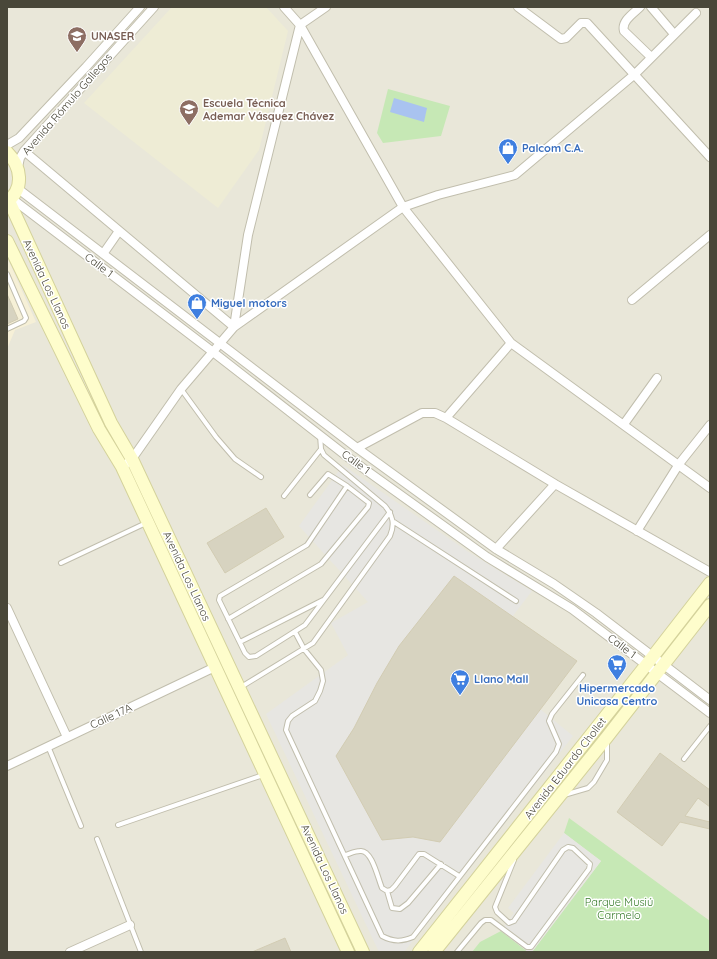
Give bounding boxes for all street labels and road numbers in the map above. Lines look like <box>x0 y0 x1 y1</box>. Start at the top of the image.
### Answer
street label: Avenida Rómulo Gallegos <box>19 50 115 158</box>
street label: Avenida Los Llanos <box>20 237 74 331</box>
street label: Calle 1 <box>82 250 116 280</box>
street label: Calle 1 <box>339 447 373 477</box>
street label: Avenida Los Llanos <box>160 529 214 623</box>
street label: Calle 1 <box>605 631 639 661</box>
street label: Calle 17A <box>88 700 134 732</box>
street label: Avenida Eduardo Chollet <box>521 714 609 822</box>
street label: Avenida Los Llanos <box>298 822 352 916</box>

